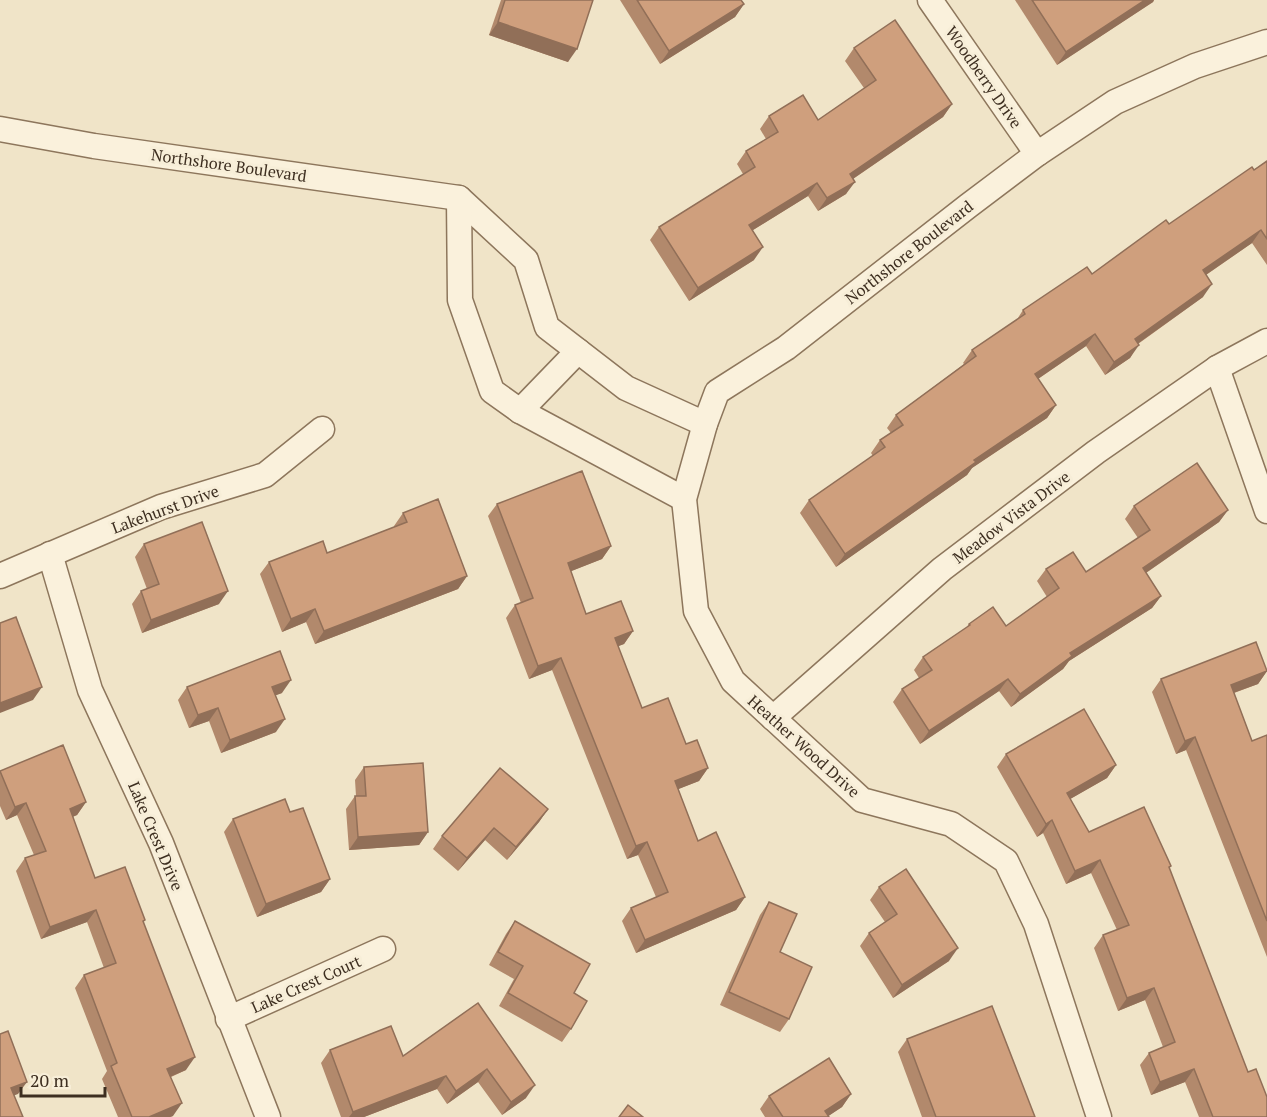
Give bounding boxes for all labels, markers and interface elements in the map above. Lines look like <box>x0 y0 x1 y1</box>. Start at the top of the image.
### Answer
street label: Woodberry Drive <box>941 22 1027 132</box>
street label: Northshore Boulevard <box>150 143 308 187</box>
street label: Northshore Boulevard <box>840 195 978 309</box>
street label: Meadow Vista Drive <box>948 466 1074 568</box>
street label: Lakehurst Drive <box>108 479 222 539</box>
street label: Heather Wood Drive <box>743 690 865 802</box>
street label: Lake Crest Drive <box>123 778 189 894</box>
street label: Lake Crest Court <box>248 950 364 1018</box>
scale bar <box>21 1060 105 1098</box>
text: 20 m <box>30 1068 70 1092</box>

